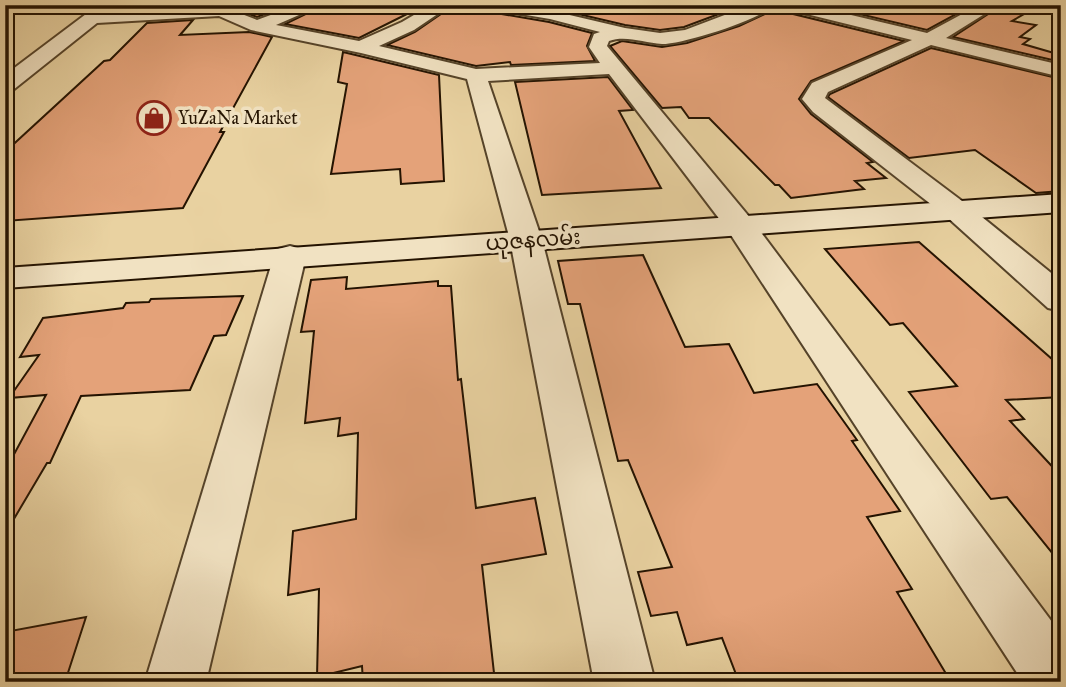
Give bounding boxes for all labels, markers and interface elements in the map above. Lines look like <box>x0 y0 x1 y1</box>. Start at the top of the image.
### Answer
shop icon: YuZaNa Market <box>135 99 173 137</box>
place label: YuZaNa Market <box>178 107 298 129</box>
street label: ယုဇနလမ်း <box>484 221 582 260</box>

